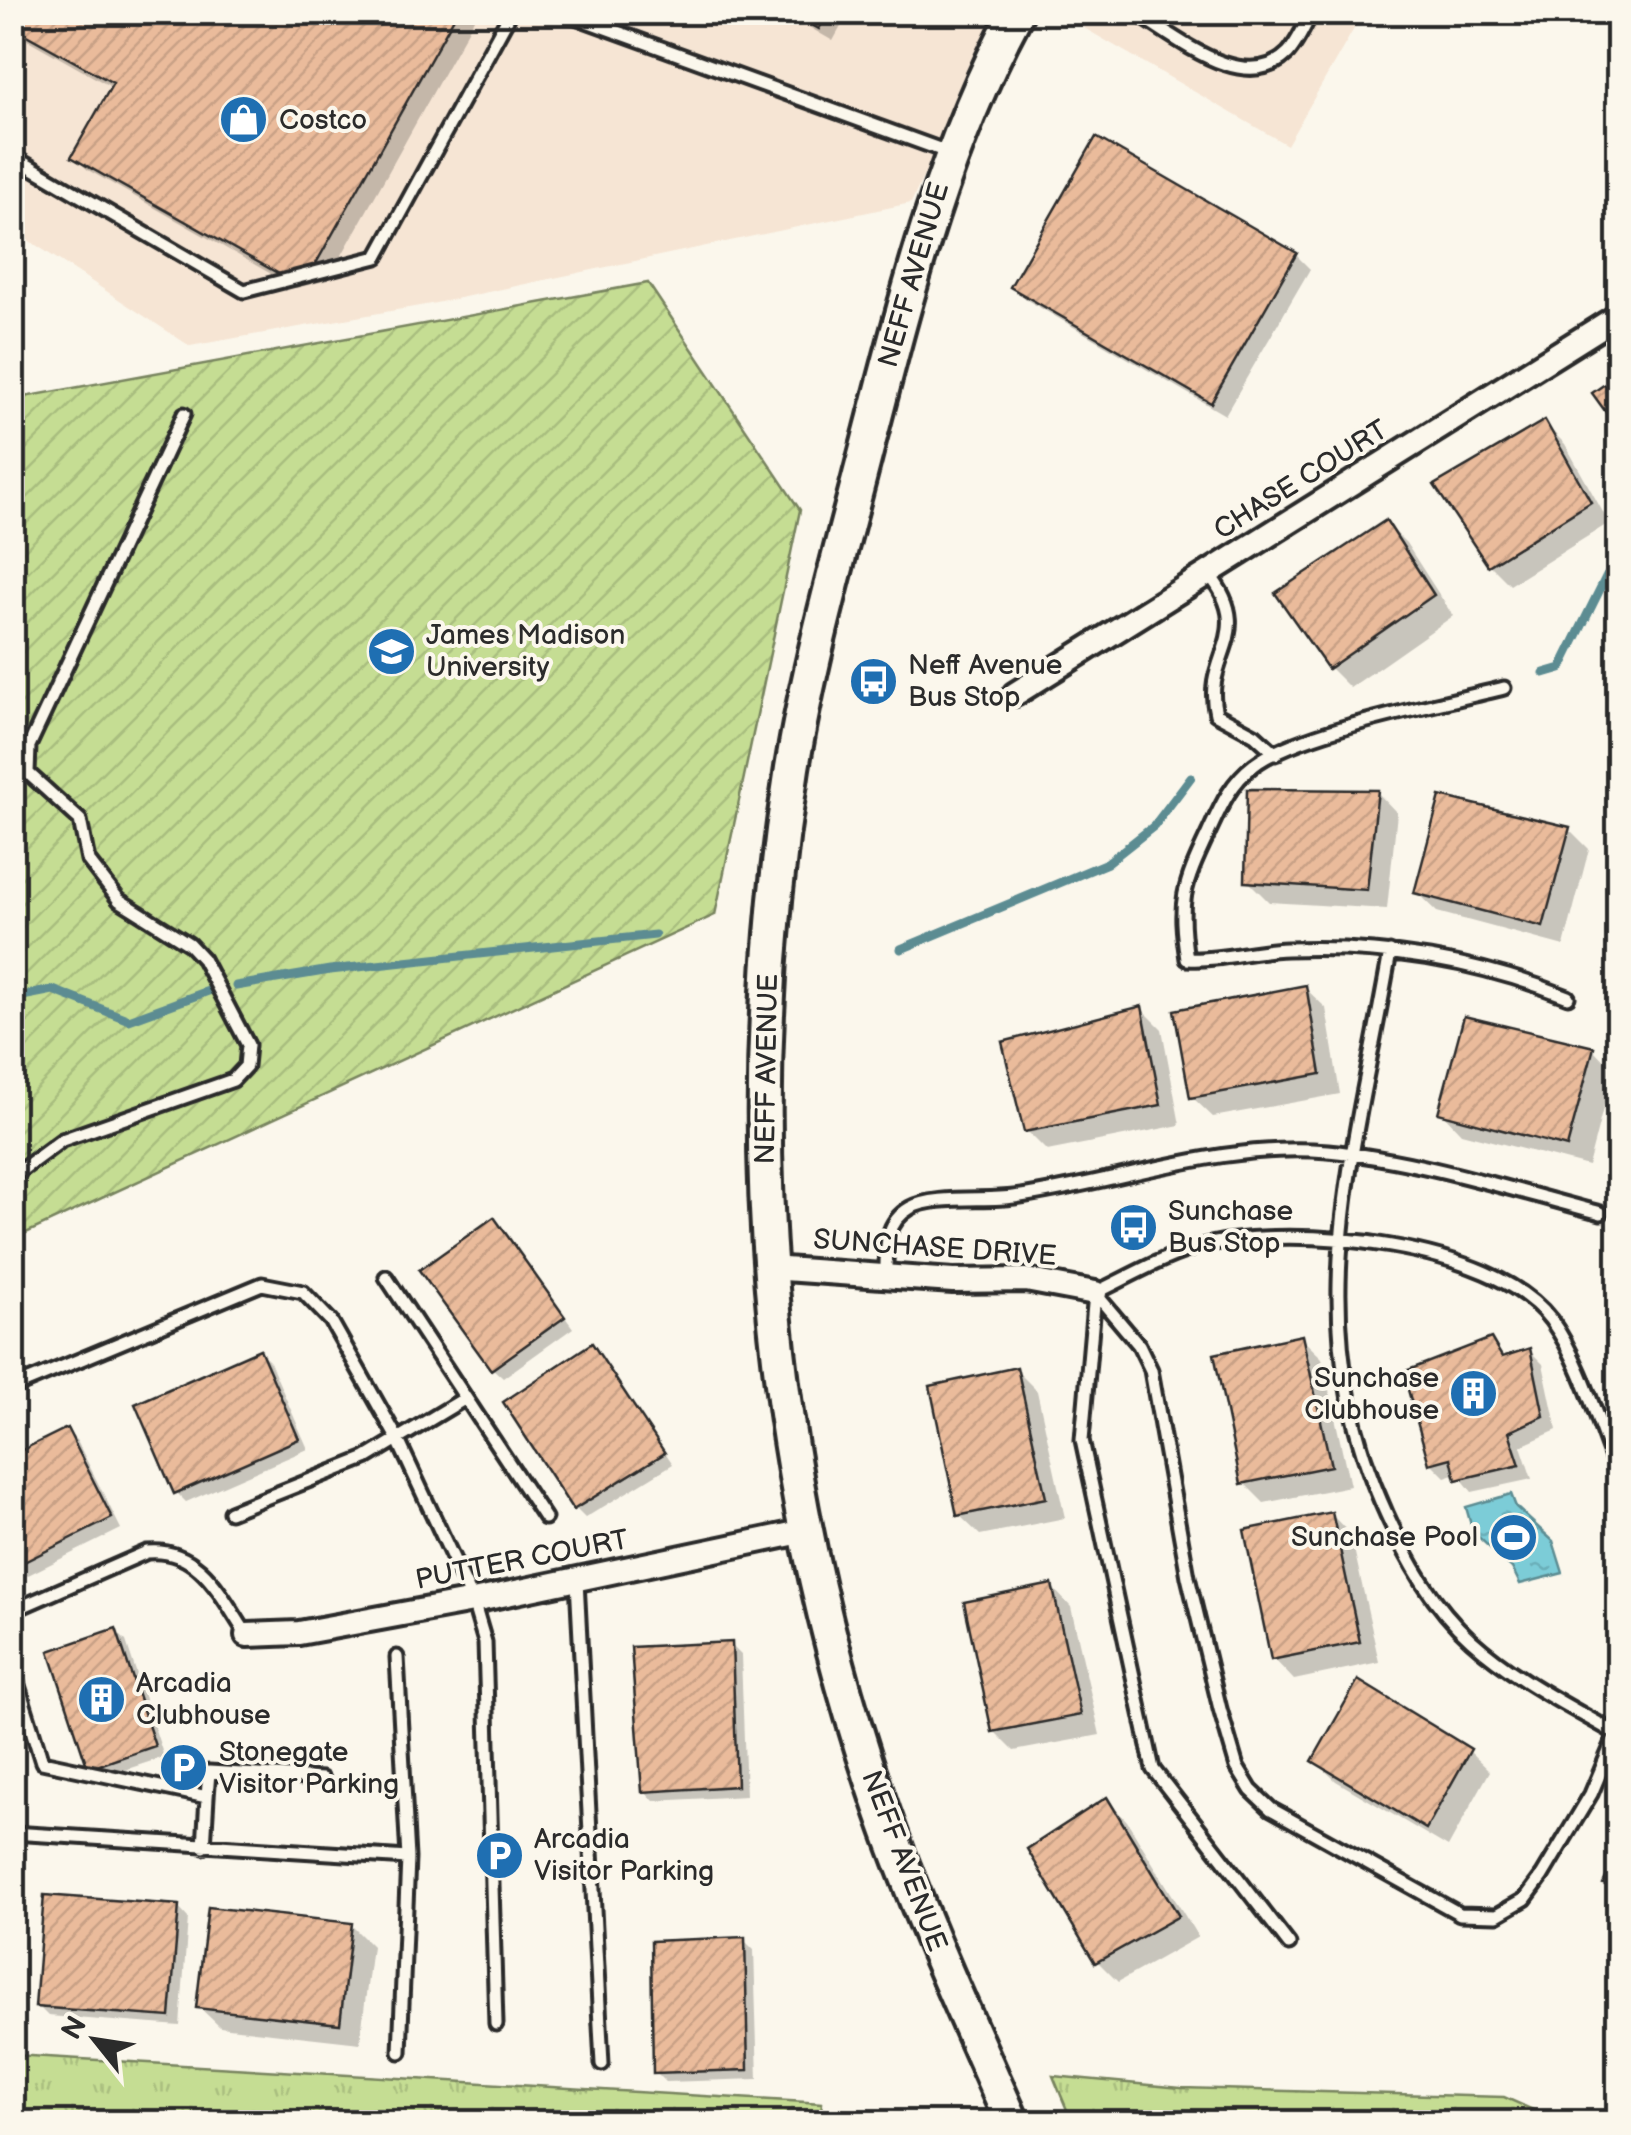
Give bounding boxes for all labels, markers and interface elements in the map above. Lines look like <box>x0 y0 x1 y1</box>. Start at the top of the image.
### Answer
shop icon: Costco <box>218 94 270 146</box>
place label: Costco <box>279 104 367 137</box>
street label: NEFF AVENUE <box>872 179 956 371</box>
street label: CHASE COURT <box>1208 413 1394 547</box>
place label: James Madison University <box>426 619 625 684</box>
school or university icon: James Madison University <box>365 625 417 677</box>
place label: Neff Avenue Bus Stop <box>908 649 1062 714</box>
bus stop icon: Neff Avenue Bus Stop <box>847 655 899 707</box>
street label: NEFF AVENUE <box>749 973 785 1165</box>
place label: Sunchase Bus Stop <box>1168 1195 1293 1260</box>
bus stop icon: Sunchase Bus Stop <box>1107 1201 1159 1253</box>
street label: SUNCHASE DRIVE <box>812 1223 1058 1273</box>
place label: Sunchase Clubhouse <box>1304 1362 1439 1427</box>
building icon: Sunchase Clubhouse <box>1448 1368 1500 1420</box>
sports icon: Sunchase Pool <box>1487 1511 1539 1563</box>
place label: Sunchase Pool <box>1291 1521 1478 1554</box>
street label: PUTTER COURT <box>413 1523 631 1597</box>
place label: Arcadia Clubhouse <box>136 1667 271 1732</box>
building icon: Arcadia Clubhouse <box>75 1673 127 1725</box>
place label: Stonegate Visitor Parking <box>219 1736 399 1801</box>
parking icon: Stonegate Visitor Parking <box>158 1742 210 1794</box>
street label: NEFF AVENUE <box>854 1766 954 1956</box>
place label: Arcadia Visitor Parking <box>534 1823 714 1888</box>
parking icon: Arcadia Visitor Parking <box>473 1829 525 1881</box>
north arrow <box>45 1990 145 2090</box>
text: N <box>55 2011 94 2046</box>

